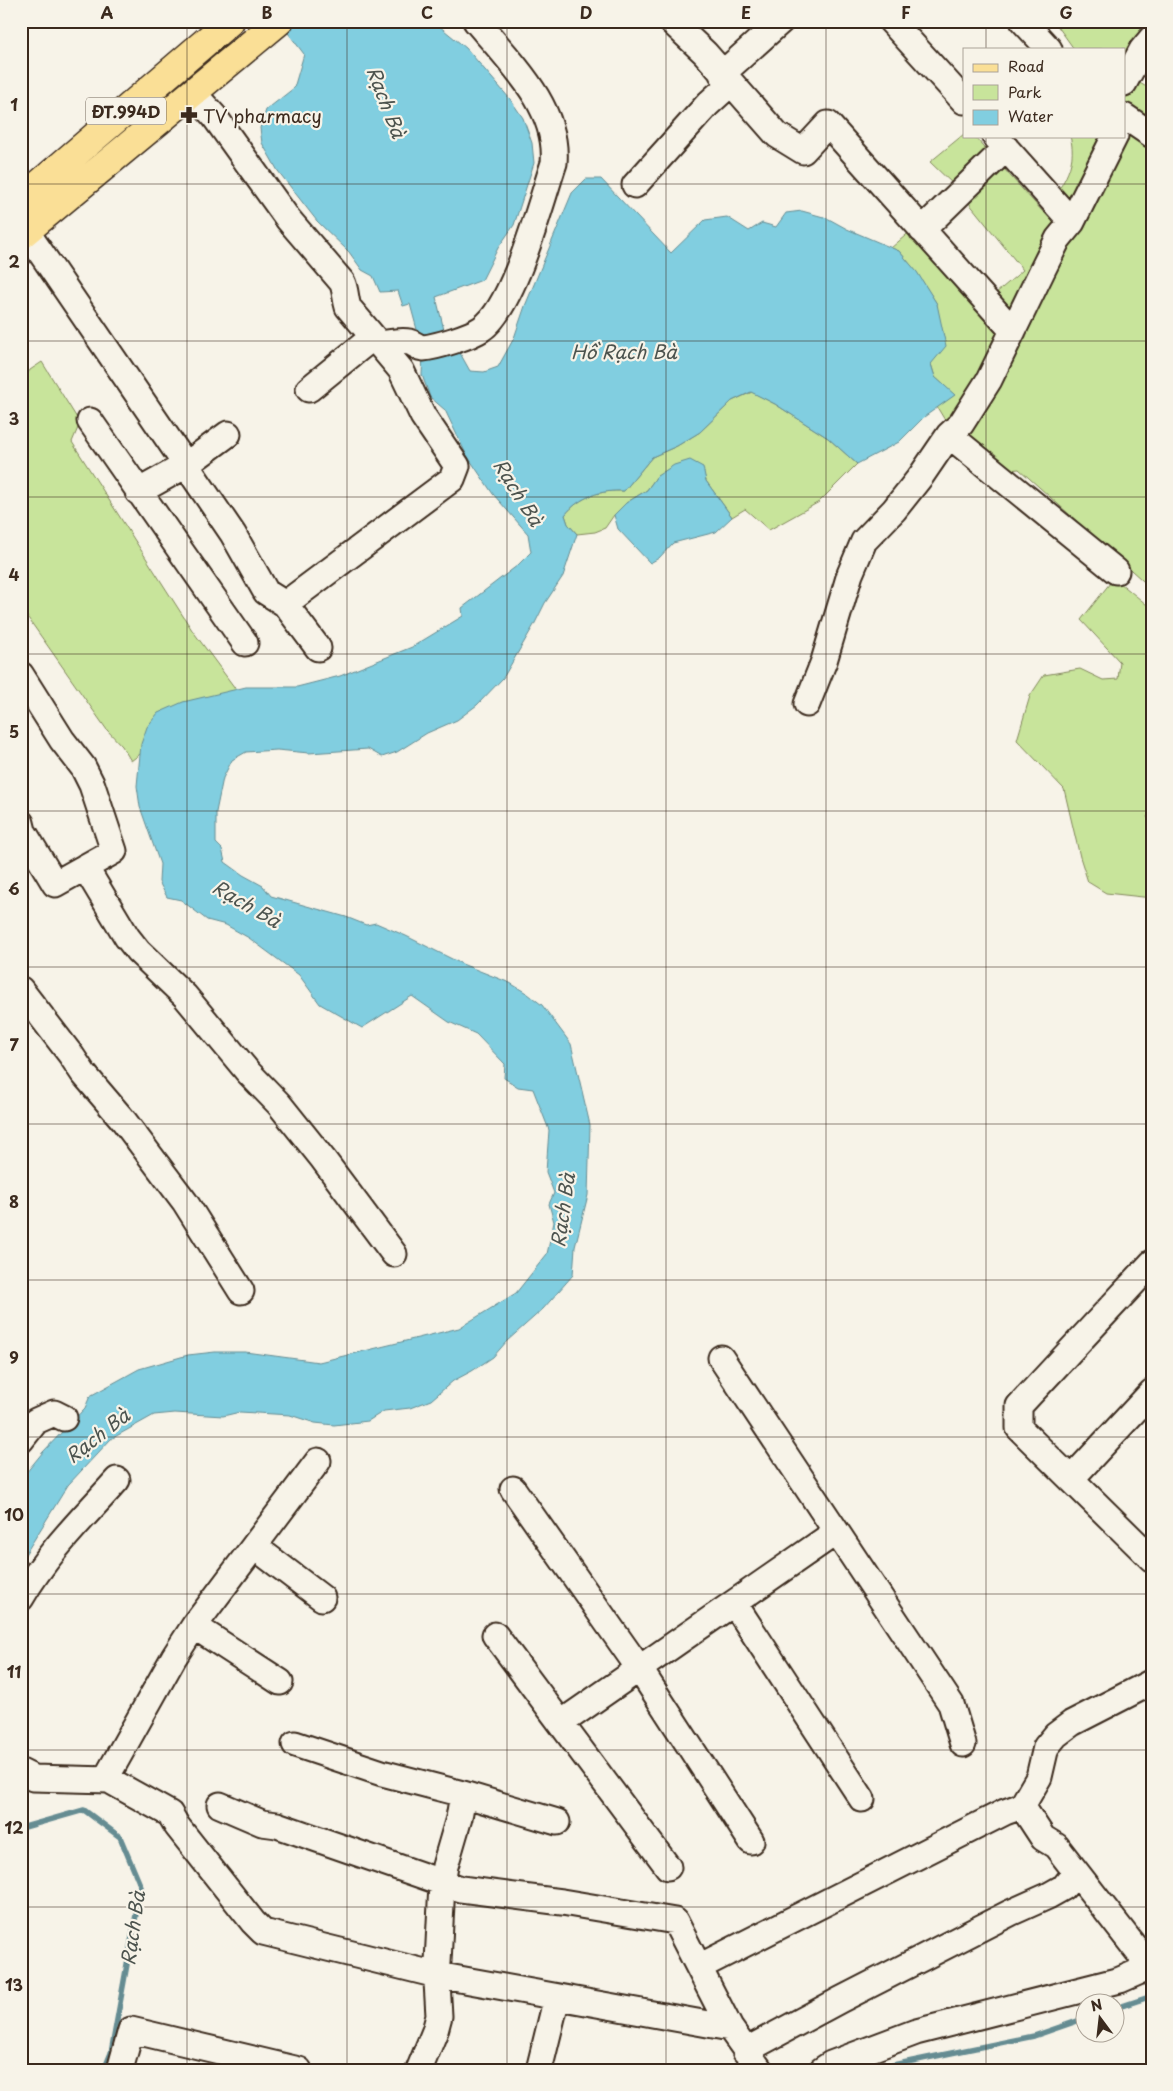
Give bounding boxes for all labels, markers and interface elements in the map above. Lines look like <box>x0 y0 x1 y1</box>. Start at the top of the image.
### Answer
text: A <box>101 0 114 24</box>
text: B <box>262 0 273 24</box>
text: C <box>421 0 433 24</box>
text: D <box>580 0 592 24</box>
text: E <box>741 0 751 24</box>
text: F <box>901 0 911 24</box>
text: G <box>1059 0 1073 24</box>
legend <box>963 48 1126 138</box>
text: Road <box>1008 54 1044 77</box>
water label: Rạch Bà <box>361 62 414 143</box>
text: Park <box>1008 80 1042 103</box>
text: 1 <box>10 92 18 116</box>
road number: ĐT.994D <box>86 98 166 124</box>
place label: TV pharmacy <box>203 102 322 129</box>
text: Water <box>1008 104 1053 127</box>
pharmacy icon: TV pharmacy <box>179 105 199 125</box>
text: 2 <box>8 249 20 273</box>
water label: Hồ Rạch Bà <box>571 337 678 365</box>
text: 3 <box>9 406 19 430</box>
water label: Rạch Bà <box>487 453 551 532</box>
text: 4 <box>9 562 20 586</box>
text: 5 <box>9 719 19 743</box>
water label: Rạch Bà <box>208 872 287 934</box>
text: 6 <box>8 876 20 900</box>
text: 7 <box>9 1032 19 1056</box>
water label: Rạch Bà <box>543 1170 581 1249</box>
text: 8 <box>9 1189 19 1213</box>
text: 9 <box>9 1345 19 1369</box>
water label: Rạch Bà <box>59 1400 136 1469</box>
text: 10 <box>4 1502 24 1526</box>
text: 11 <box>7 1659 21 1683</box>
text: 12 <box>5 1815 23 1839</box>
water label: Rạch Bà <box>113 1888 151 1967</box>
text: 13 <box>5 1972 23 1996</box>
text: N <box>1088 1993 1105 2017</box>
north arrow <box>1076 1994 1126 2044</box>

